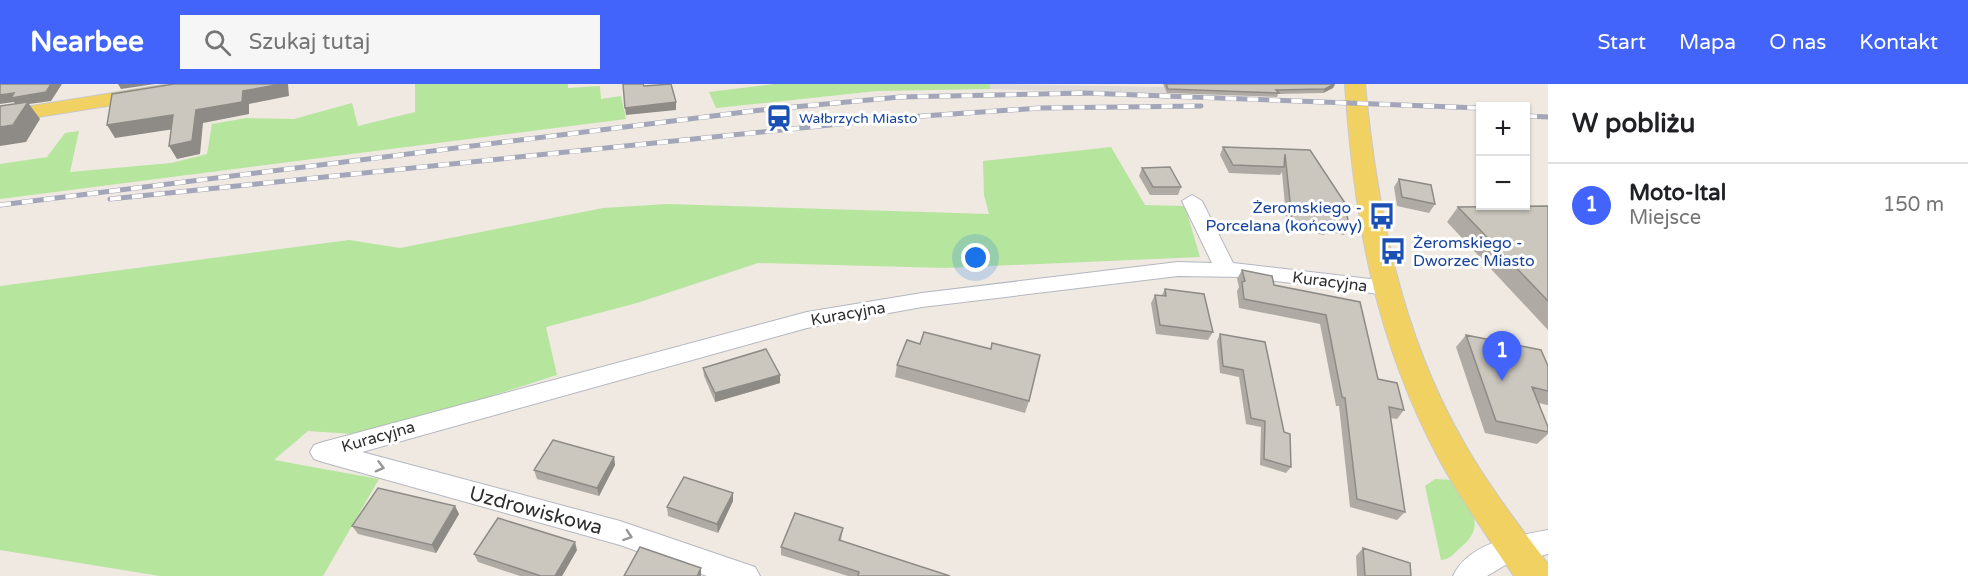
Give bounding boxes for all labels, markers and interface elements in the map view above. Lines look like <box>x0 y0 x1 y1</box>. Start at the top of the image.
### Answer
search box <box>180 15 600 69</box>
text: Nearbee <box>30 25 144 59</box>
icon: search <box>201 26 234 59</box>
text: Szukaj tutaj <box>249 29 370 55</box>
text: Start <box>1598 30 1646 55</box>
text: Mapa <box>1679 30 1736 55</box>
text: O nas <box>1769 30 1826 55</box>
text: Kontakt <box>1859 30 1938 55</box>
map controls <box>1476 102 1530 210</box>
button: + <box>1476 102 1530 156</box>
station icon: Wałbrzych Miasto <box>764 103 794 133</box>
text: W pobliżu <box>1572 108 1695 139</box>
place label: Wałbrzych Miasto <box>799 110 917 127</box>
button: − <box>1476 156 1530 210</box>
text: Moto-Ital <box>1629 180 1726 206</box>
text: 1 <box>1585 193 1598 217</box>
text: 150 m <box>1883 193 1944 217</box>
place label: Żeromskiego - Porcelana (końcowy) <box>1205 198 1362 236</box>
bus stop icon: Żeromskiego - Porcelana (końcowy) <box>1367 201 1397 231</box>
text: Miejsce <box>1629 206 1701 230</box>
place label: Żeromskiego - Dworzec Miasto <box>1413 233 1535 271</box>
bus stop icon: Żeromskiego - Dworzec Miasto <box>1378 236 1408 266</box>
your location <box>961 243 990 272</box>
street label: Kuracyjna <box>1291 267 1369 297</box>
street label: Kuracyjna <box>809 298 887 330</box>
pin: 1 <box>1482 332 1522 381</box>
street label: Kuracyjna <box>339 417 417 457</box>
one-way arrow <box>374 460 384 472</box>
street label: Uzdrowiskowa <box>466 482 605 540</box>
one-way arrow <box>622 529 633 541</box>

